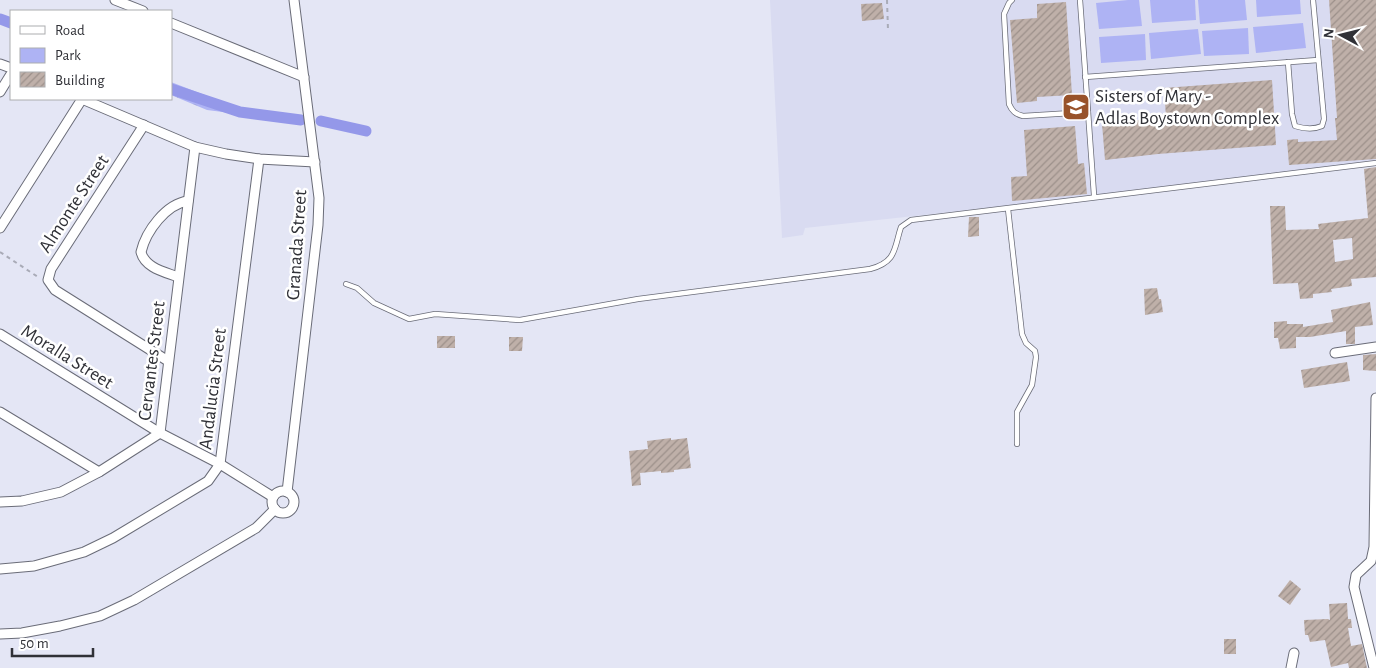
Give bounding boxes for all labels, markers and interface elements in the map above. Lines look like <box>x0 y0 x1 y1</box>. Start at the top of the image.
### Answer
legend <box>10 10 172 100</box>
north arrow <box>1316 10 1366 60</box>
text: Road <box>55 23 85 38</box>
text: N <box>1322 28 1337 39</box>
text: Park <box>55 48 81 63</box>
text: Building <box>55 73 105 88</box>
place label: Sisters of Mary - Adlas Boystown Complex <box>1095 87 1279 128</box>
school or university icon: Sisters of Mary - Adlas Boystown Complex <box>1061 92 1091 122</box>
street label: Almonte Street <box>35 152 113 256</box>
street label: Granada Street <box>284 189 310 301</box>
street label: Cervantes Street <box>135 300 169 422</box>
street label: Moralla Street <box>18 321 116 393</box>
street label: Andalucia Street <box>196 327 230 451</box>
scale bar <box>12 626 94 658</box>
text: 50 m <box>20 636 49 651</box>

